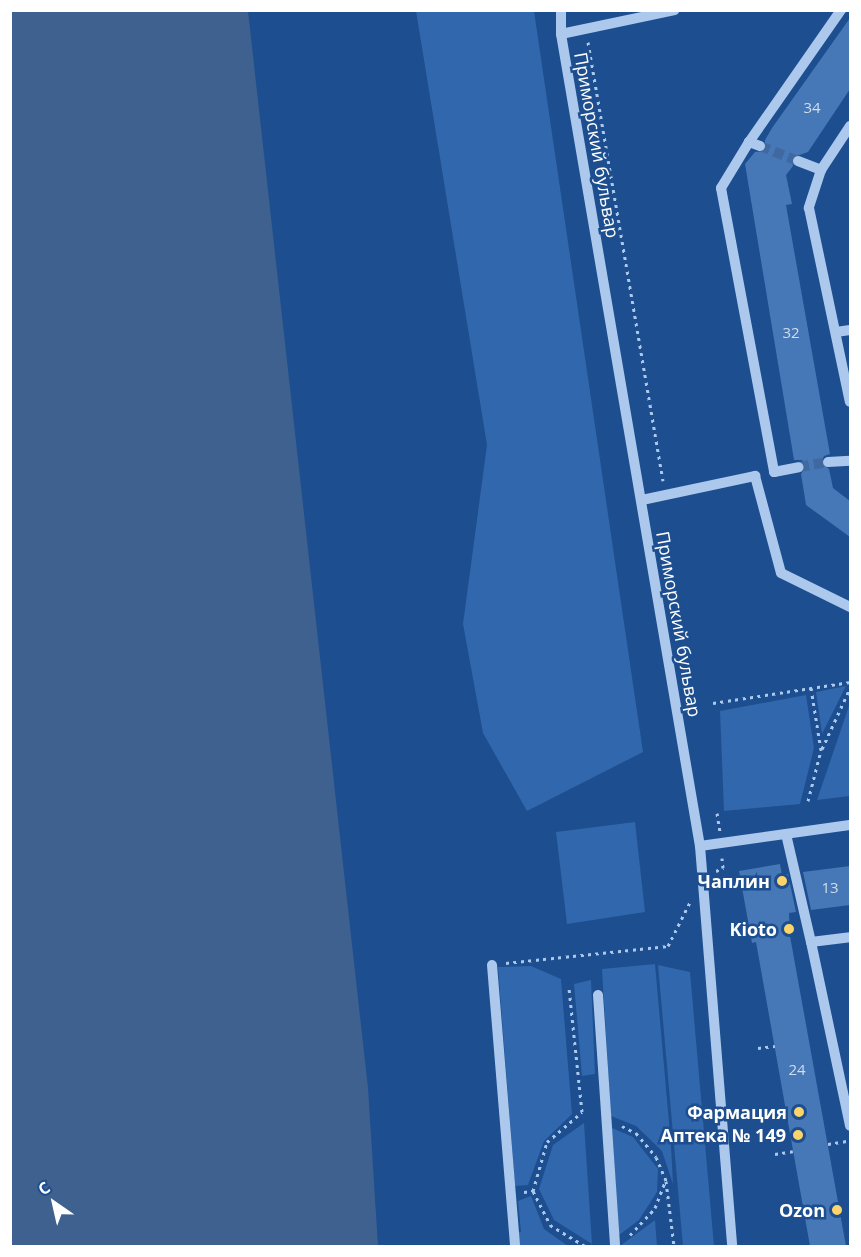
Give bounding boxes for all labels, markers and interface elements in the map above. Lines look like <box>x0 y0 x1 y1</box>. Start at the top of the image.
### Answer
street label: Приморский бульвар <box>570 51 624 239</box>
house number: 34 <box>803 99 821 117</box>
house number: 32 <box>782 324 800 342</box>
street label: Приморский бульвар <box>652 530 706 718</box>
place label: Чаплин <box>698 870 770 892</box>
marker: Чаплин <box>775 874 789 888</box>
house number: 13 <box>821 879 839 897</box>
place label: Kioto <box>729 918 777 940</box>
marker: Kioto <box>782 922 796 936</box>
house number: 24 <box>788 1061 806 1079</box>
place label: Фармация <box>687 1101 787 1123</box>
marker: Фармация <box>792 1105 806 1119</box>
place label: Аптека № 149 <box>661 1124 786 1146</box>
marker: Аптека № 149 <box>791 1128 805 1142</box>
north arrow <box>24 1173 84 1233</box>
text: С <box>34 1176 54 1200</box>
place label: Ozon <box>779 1199 825 1221</box>
marker: Ozon <box>830 1203 844 1217</box>

